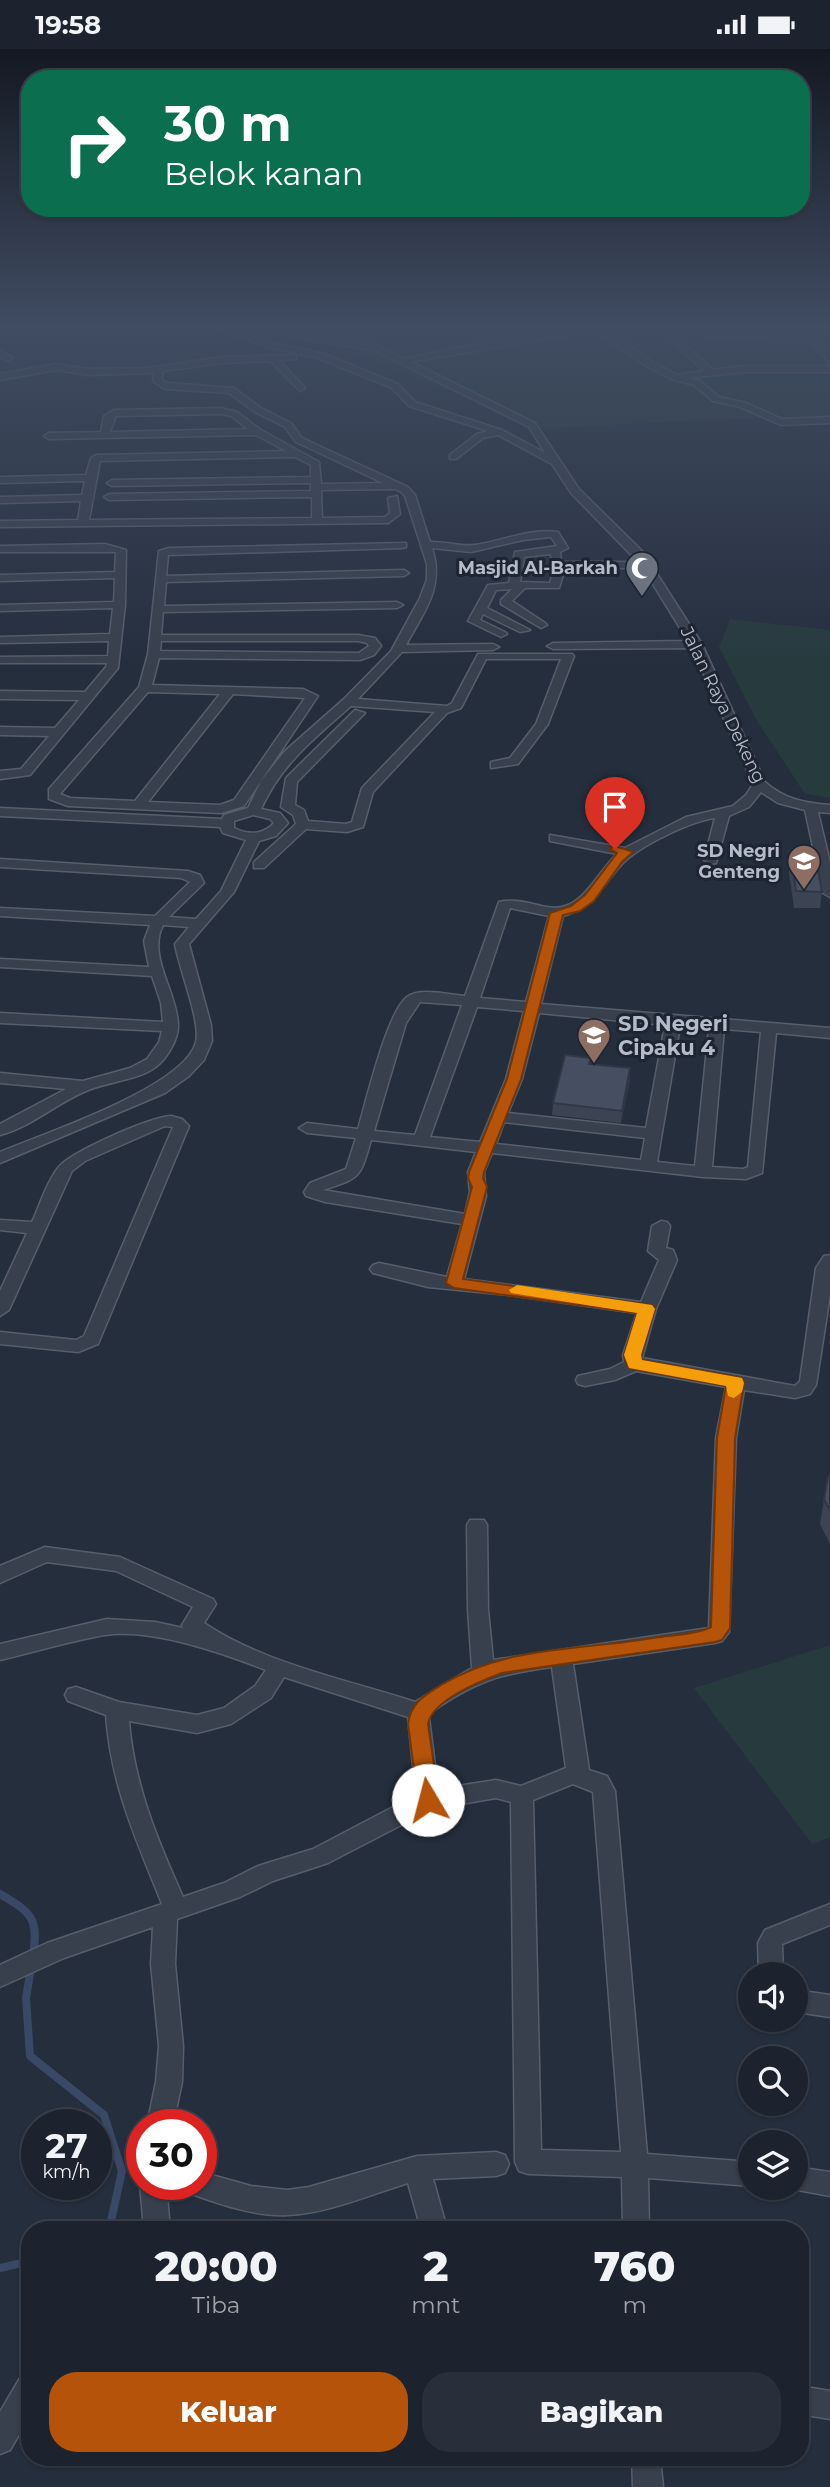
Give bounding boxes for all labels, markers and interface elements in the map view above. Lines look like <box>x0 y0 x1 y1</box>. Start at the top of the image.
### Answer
text: 19:58 <box>35 9 101 41</box>
text: 30 m <box>164 94 292 153</box>
icon: right <box>49 98 140 189</box>
text: Belok kanan <box>164 154 364 193</box>
mosque icon: Masjid Al-Barkah <box>623 549 661 598</box>
place label: Masjid Al-Barkah <box>458 557 618 579</box>
street label: Jalan Raya Dekeng <box>675 622 770 787</box>
pin <box>585 777 645 849</box>
icon: arrive <box>596 788 634 826</box>
place label: SD Negri Genteng <box>697 840 780 883</box>
school or university icon: SD Negri Genteng <box>785 842 823 891</box>
place label: SD Negeri Cipaku 4 <box>618 1011 728 1060</box>
school or university icon: SD Negeri Cipaku 4 <box>575 1016 613 1065</box>
position arrow <box>391 1763 465 1837</box>
map controls <box>738 1962 808 2200</box>
button: sound <box>738 1962 808 2032</box>
button: search <box>738 2046 808 2116</box>
speed limit sign: 30 <box>126 2109 217 2200</box>
text: 27 <box>45 2124 88 2167</box>
button: layers <box>738 2130 808 2200</box>
text: km/h <box>42 2161 91 2183</box>
text: 20:00 <box>154 2240 278 2292</box>
text: 2 <box>423 2240 448 2292</box>
text: 760 <box>594 2240 676 2292</box>
text: Tiba <box>192 2291 240 2319</box>
text: mnt <box>411 2291 460 2319</box>
text: m <box>622 2291 647 2319</box>
button: Keluar <box>49 2372 408 2452</box>
button: Bagikan <box>422 2372 781 2452</box>

